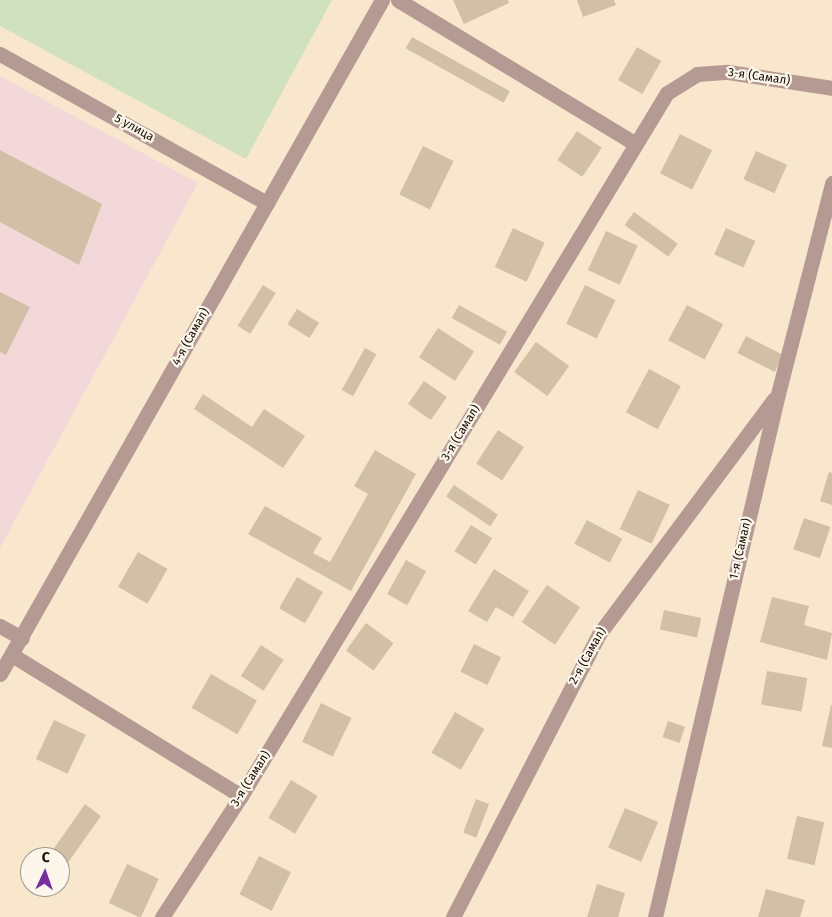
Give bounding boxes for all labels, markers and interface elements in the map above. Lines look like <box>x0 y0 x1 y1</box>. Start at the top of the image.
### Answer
street label: 3-я (Самал) <box>727 65 791 89</box>
street label: 5 улица <box>112 111 156 145</box>
street label: 4-я (Самал) <box>169 306 213 368</box>
street label: 3-я (Самал) <box>439 402 483 464</box>
street label: 1-я (Самал) <box>727 517 755 581</box>
street label: 2-я (Самал) <box>566 625 610 687</box>
street label: 3-я (Самал) <box>228 749 274 809</box>
north arrow <box>20 847 70 897</box>
text: С <box>41 849 50 866</box>

